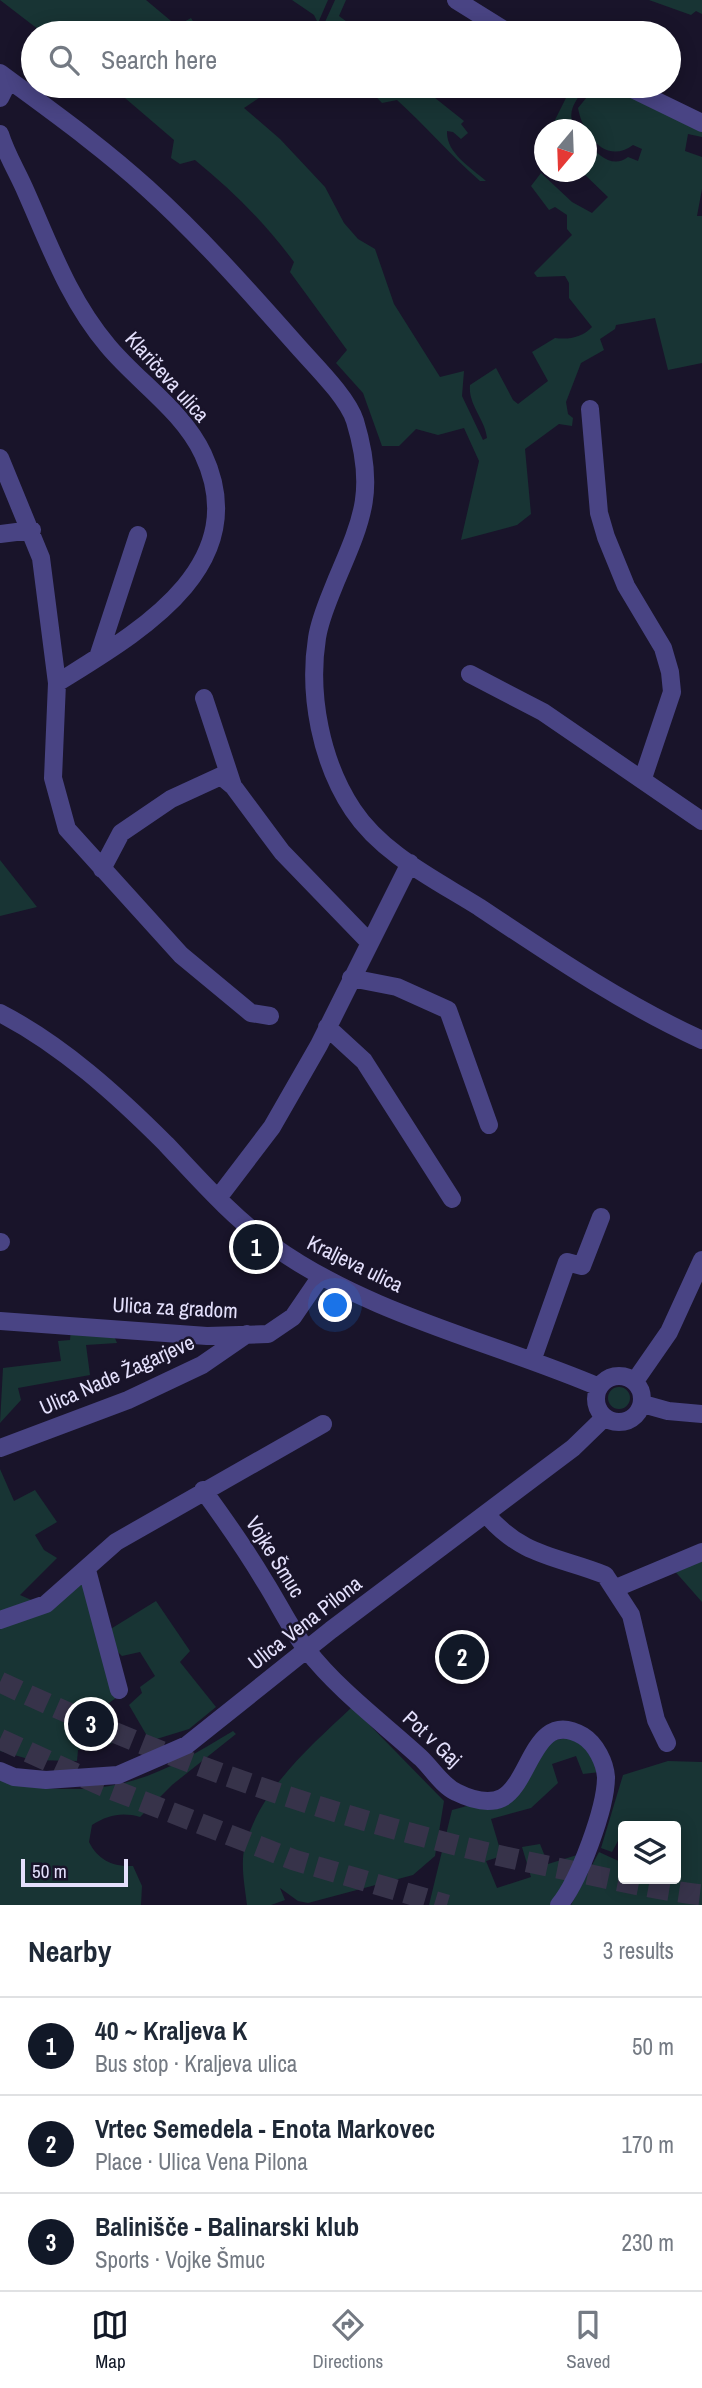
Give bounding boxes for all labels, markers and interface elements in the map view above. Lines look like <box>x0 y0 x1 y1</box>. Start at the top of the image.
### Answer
search box <box>21 21 681 98</box>
icon: search <box>45 41 83 79</box>
text: Search here <box>101 42 217 77</box>
north arrow <box>534 119 597 182</box>
street label: Klaričeva ulica <box>119 325 216 429</box>
pin: 1 <box>233 1221 279 1273</box>
street label: Kraljeva ulica <box>302 1228 408 1299</box>
your location <box>318 1288 352 1322</box>
street label: Ulica za gradom <box>112 1290 238 1325</box>
street label: Ulica Nade Žagarjeve <box>35 1327 199 1422</box>
street label: Vojke Šmuc <box>239 1510 312 1603</box>
street label: Ulica Vena Pilona <box>242 1569 368 1676</box>
pin: 2 <box>439 1631 485 1683</box>
pin: 3 <box>68 1698 114 1750</box>
street label: Pot v Gaj <box>397 1704 468 1773</box>
map controls <box>618 1821 681 1884</box>
button: layers <box>618 1821 681 1884</box>
scale bar <box>21 1856 128 1888</box>
text: 50 m <box>32 1858 67 1884</box>
text: Nearby <box>28 1931 111 1971</box>
text: 3 results <box>603 1935 674 1966</box>
text: 40 ~ Kraljeva K <box>95 2013 247 2048</box>
text: 1 <box>46 2031 56 2062</box>
text: 50 m <box>632 2031 674 2062</box>
text: Bus stop · Kraljeva ulica <box>95 2048 297 2079</box>
text: Vrtec Semedela - Enota Markovec <box>95 2111 435 2146</box>
text: 2 <box>46 2129 56 2160</box>
text: 170 m <box>622 2129 674 2160</box>
text: Place · Ulica Vena Pilona <box>95 2146 308 2177</box>
text: Balinišče - Balinarski klub <box>95 2209 359 2244</box>
text: 3 <box>46 2227 56 2258</box>
text: 230 m <box>622 2227 674 2258</box>
text: Sports · Vojke Šmuc <box>95 2244 265 2275</box>
tab: Map <box>91 2306 129 2374</box>
tab: Directions <box>312 2306 383 2374</box>
tab: Saved <box>566 2306 611 2374</box>

